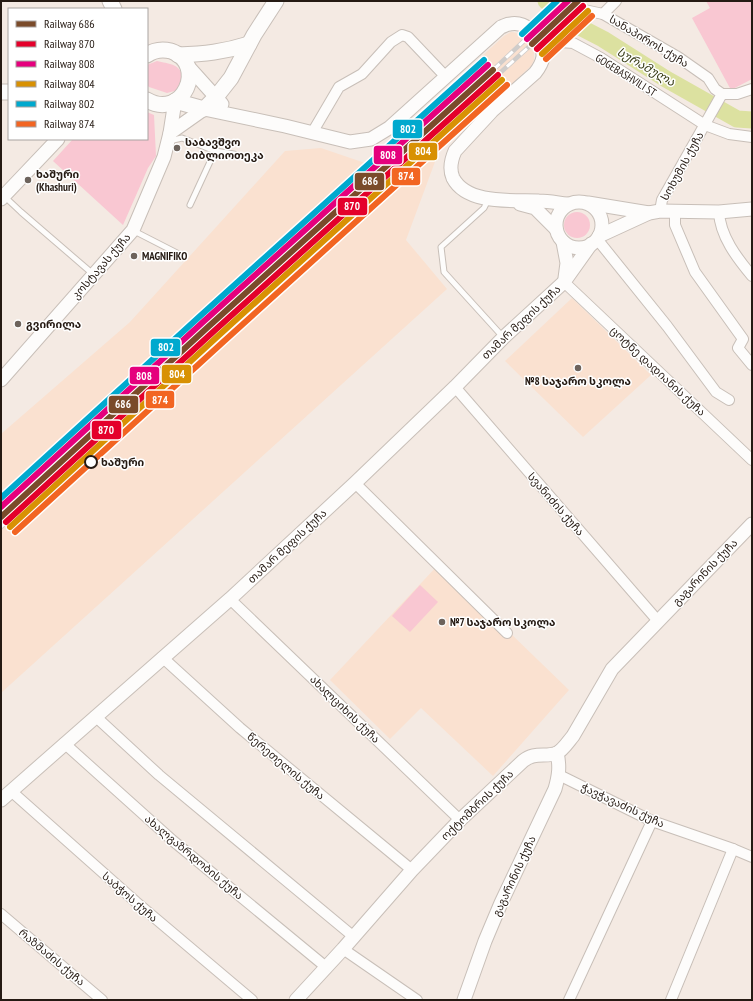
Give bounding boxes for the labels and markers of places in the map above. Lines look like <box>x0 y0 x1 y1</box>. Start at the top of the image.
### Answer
place label: საბავშვო ბიბლიოთეკა <box>185 135 264 162</box>
marker: საბავშვო ბიბლიოთეკა <box>172 143 182 153</box>
place label: ხაშური (Khashuri) <box>36 167 80 194</box>
marker: ხაშური (Khashuri) <box>23 175 33 185</box>
place label: MAGNIFIKO <box>142 249 187 263</box>
marker: MAGNIFIKO <box>129 251 139 261</box>
place label: გვირილა <box>26 317 81 331</box>
marker: გვირილა <box>13 319 23 329</box>
marker: №8 საჯარო სკოლა <box>573 363 583 373</box>
place label: №8 საჯარო სკოლა <box>525 374 631 388</box>
marker: ხაშური <box>84 455 98 469</box>
place label: ხაშური <box>101 455 145 469</box>
place label: №7 საჯარო სკოლა <box>450 615 556 629</box>
marker: №7 საჯარო სკოლა <box>437 617 447 627</box>

